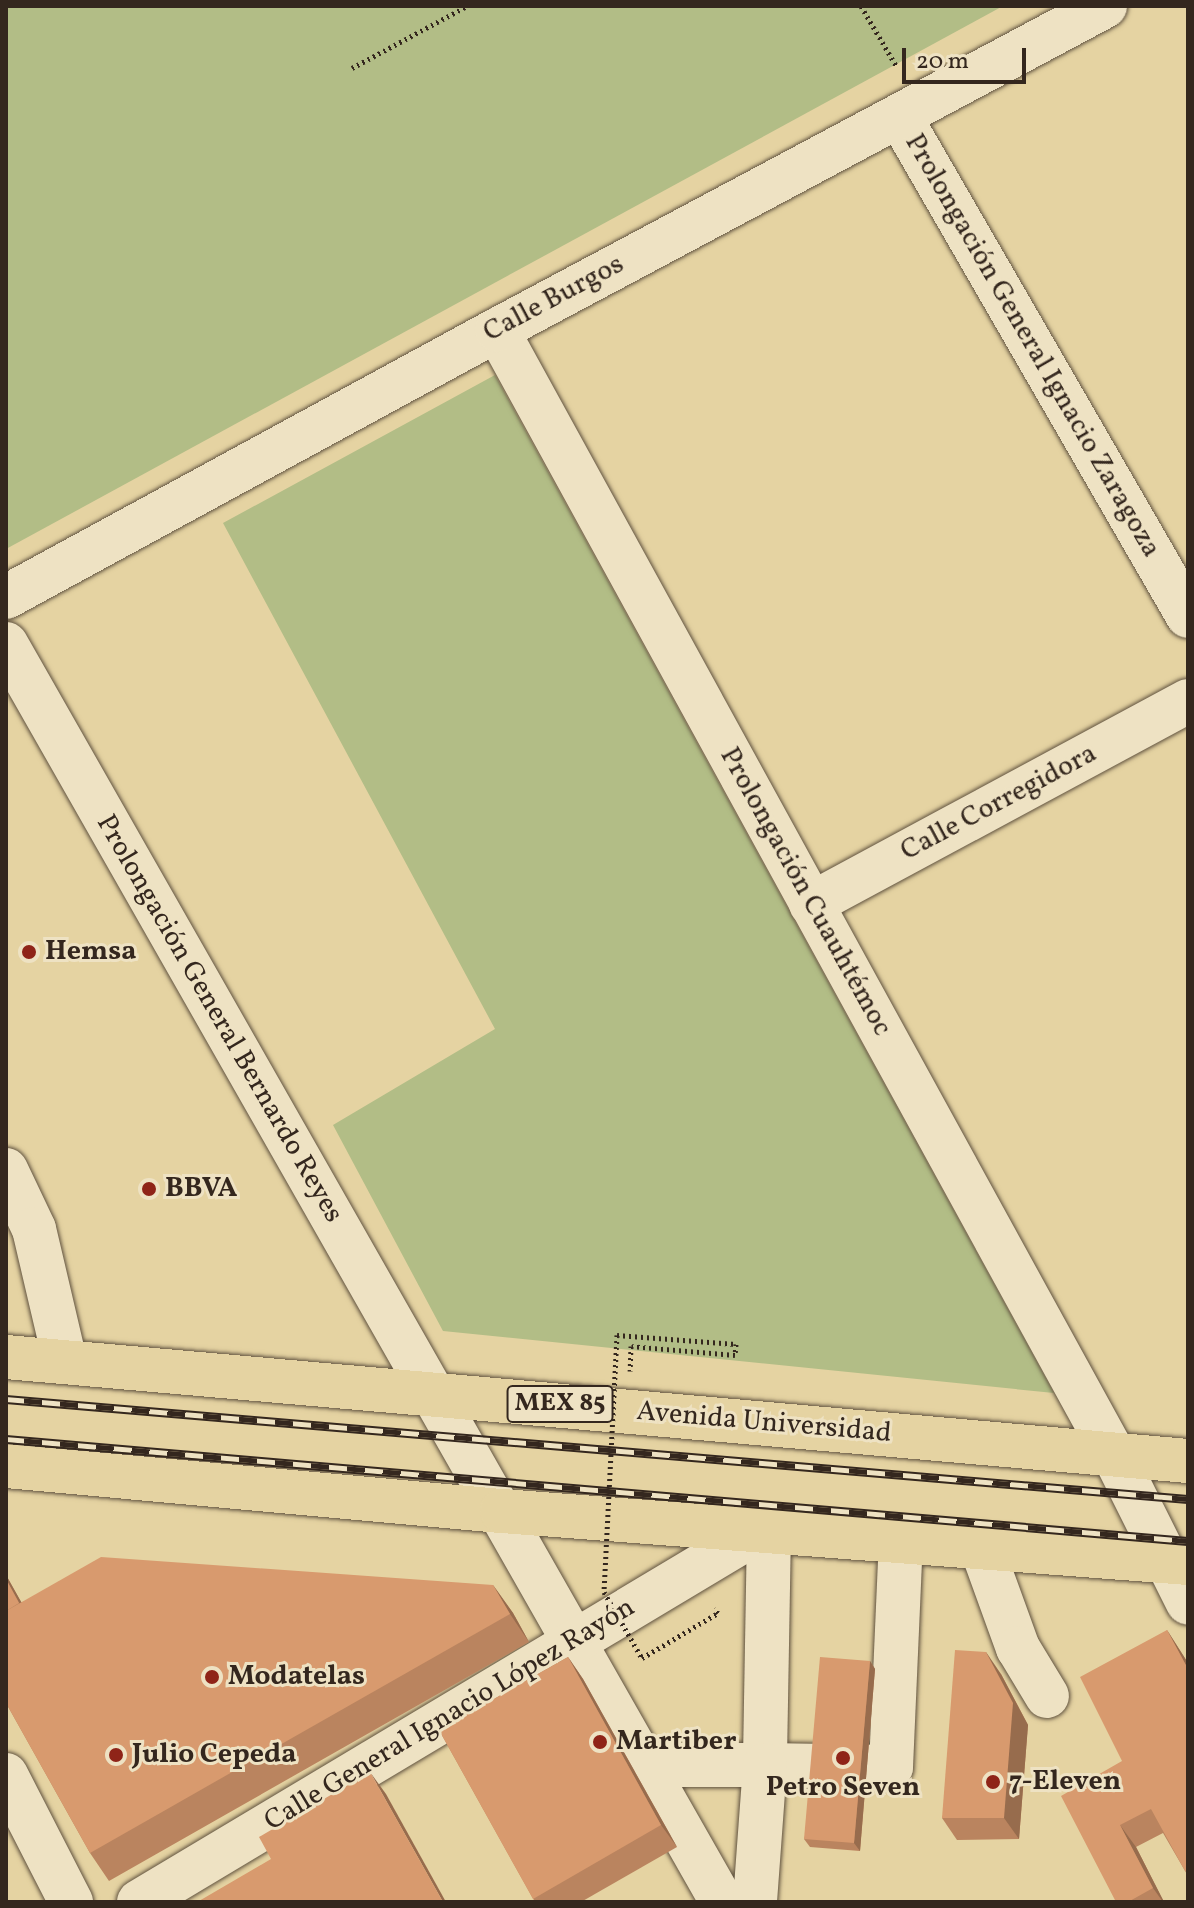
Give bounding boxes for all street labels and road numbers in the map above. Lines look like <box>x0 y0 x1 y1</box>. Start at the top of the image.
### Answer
street label: Prolongación General Ignacio Zaragoza <box>897 128 1167 564</box>
street label: Calle Burgos <box>478 248 630 350</box>
street label: Calle Corregidora <box>895 737 1103 869</box>
street label: Prolongación Cuauhtémoc <box>712 742 898 1042</box>
street label: Prolongación General Bernardo Reyes <box>88 809 350 1229</box>
road number: MEX 85 <box>506 1382 614 1426</box>
street label: Avenida Universidad <box>635 1395 893 1451</box>
street label: Calle General Ignacio López Rayón <box>259 1591 641 1839</box>

